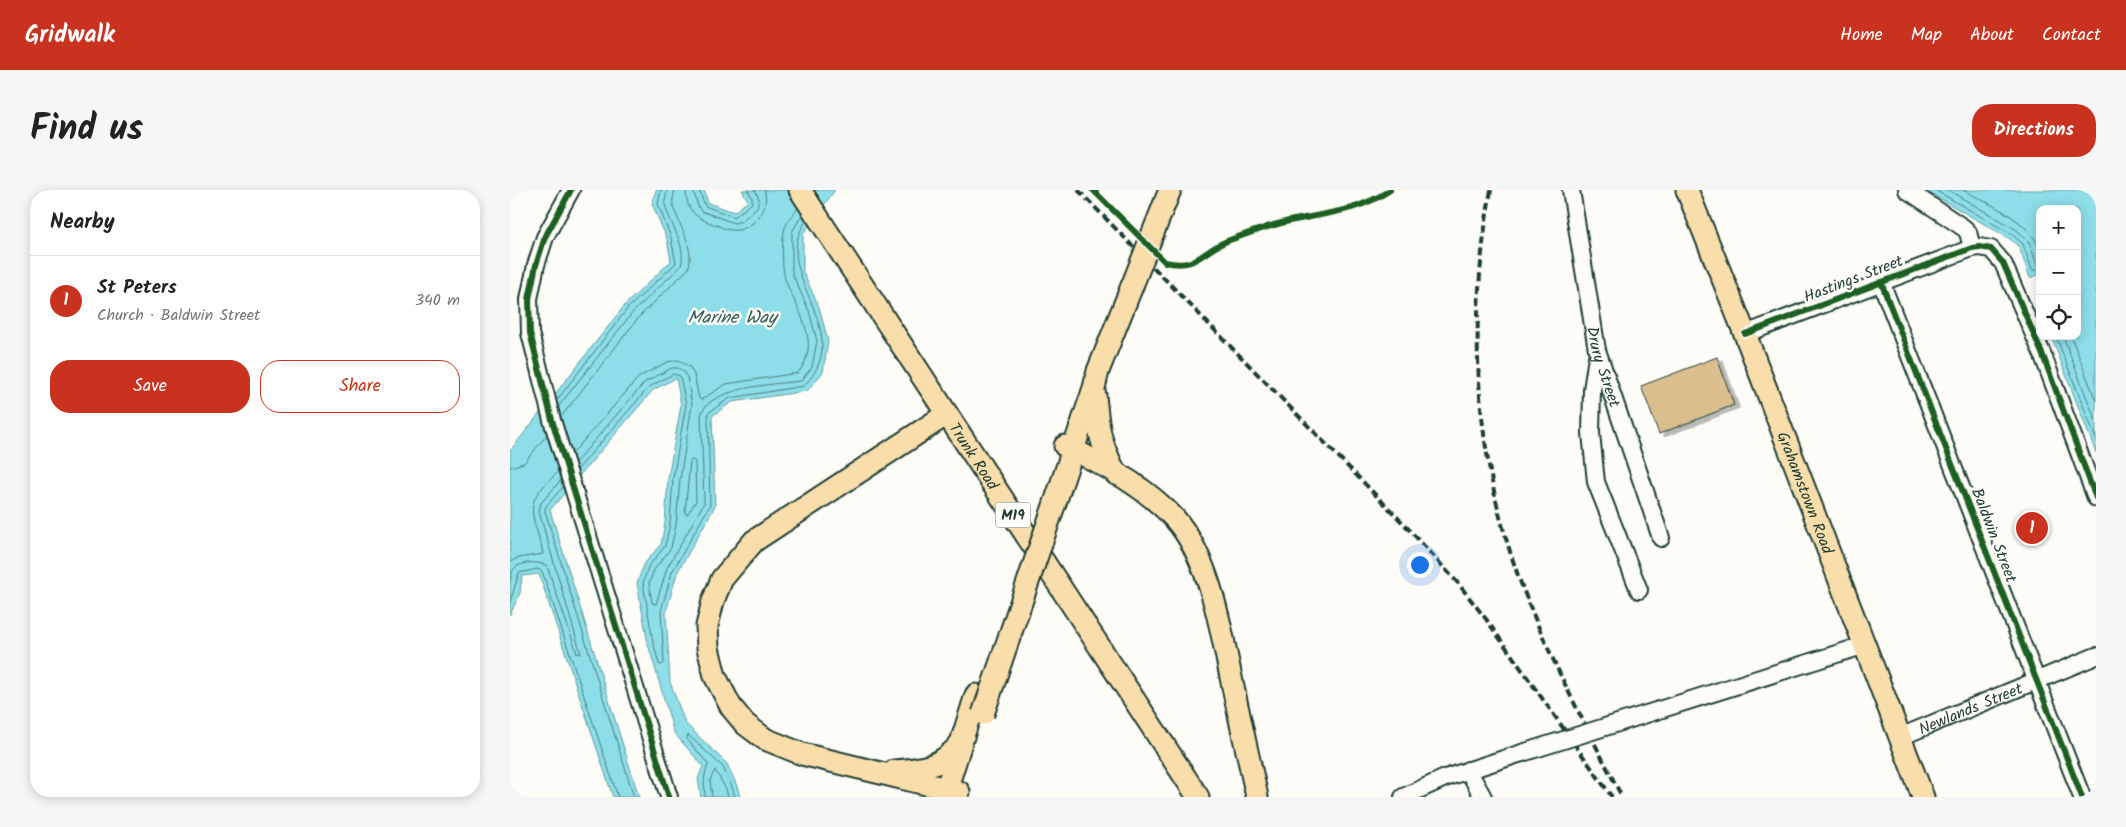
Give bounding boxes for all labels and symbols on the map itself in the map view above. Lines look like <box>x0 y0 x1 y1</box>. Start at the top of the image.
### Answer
street label: Hastings Street <box>1800 249 1908 310</box>
water label: Marine Way <box>688 304 779 333</box>
street label: Drury Street <box>1579 325 1627 412</box>
street label: Trunk Road <box>942 418 1005 496</box>
street label: Grahamstown Road <box>1770 428 1840 559</box>
street label: Baldwin Street <box>1964 485 2023 587</box>
road number: M19 <box>996 502 1030 528</box>
pin: 1 <box>2016 509 2048 547</box>
your location <box>1407 552 1433 578</box>
street label: Newlands Street <box>1915 676 2027 742</box>

